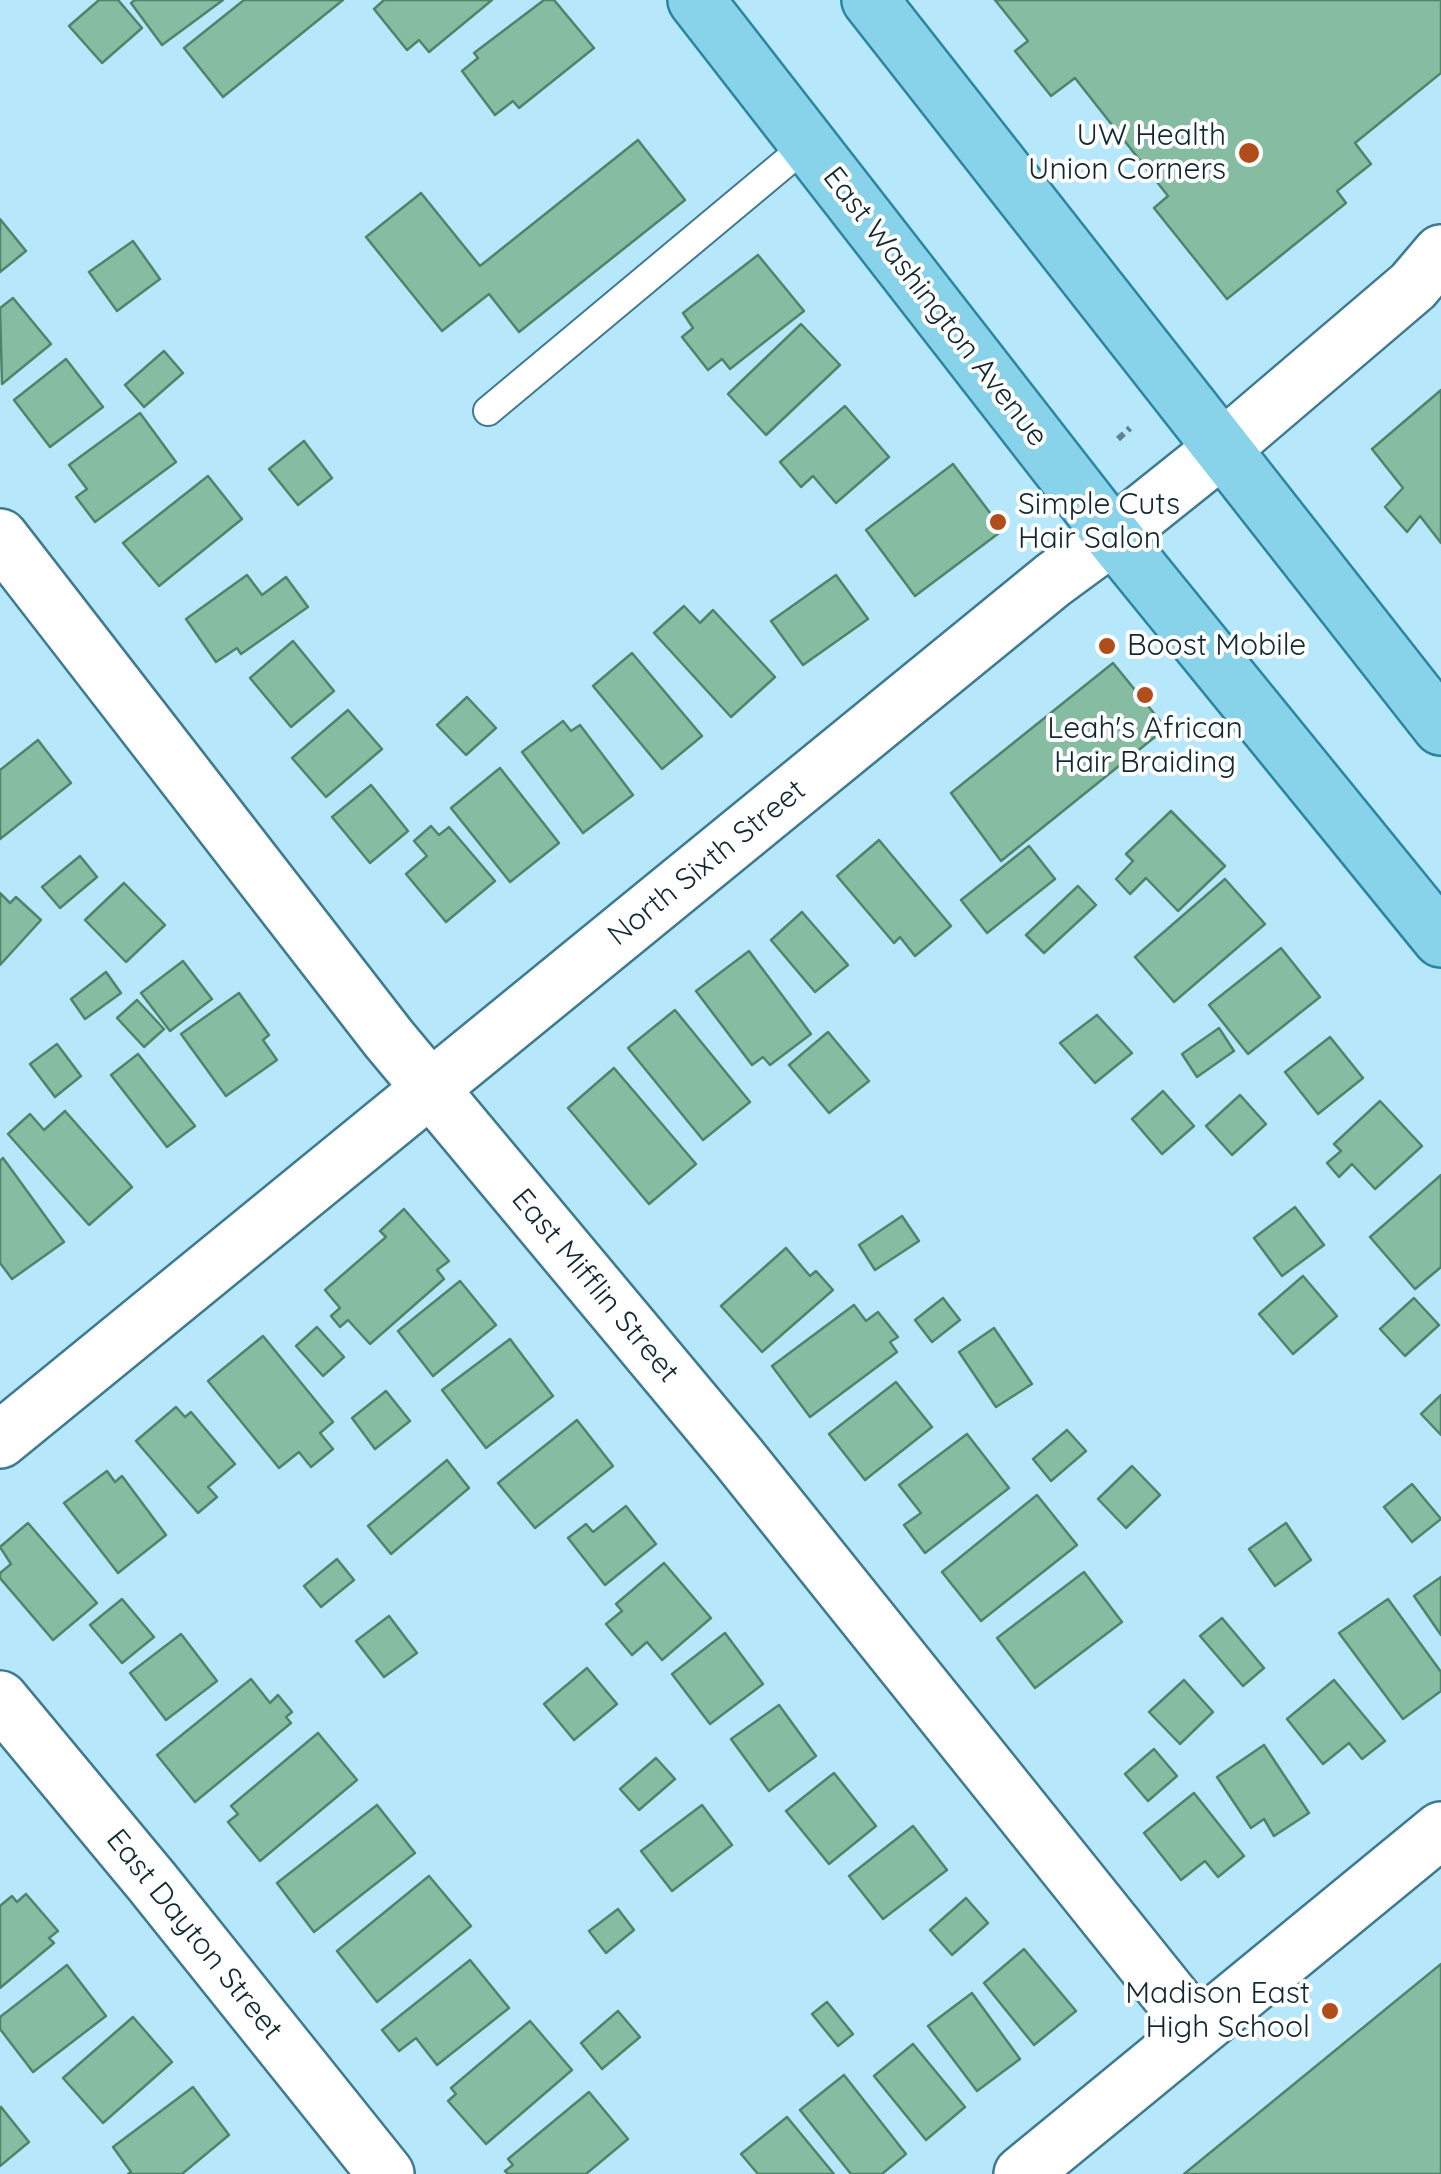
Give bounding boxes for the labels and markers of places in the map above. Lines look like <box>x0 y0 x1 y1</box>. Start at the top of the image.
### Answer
place label: UW Health Union Corners <box>1028 118 1226 188</box>
marker: UW Health Union Corners <box>1236 140 1262 166</box>
place label: Simple Cuts Hair Salon <box>1018 487 1180 558</box>
marker: Simple Cuts Hair Salon <box>987 511 1009 533</box>
place label: Boost Mobile <box>1127 628 1306 664</box>
marker: Boost Mobile <box>1096 635 1118 657</box>
marker: Leah's African Hair Braiding <box>1134 684 1156 706</box>
place label: Leah's African Hair Braiding <box>1047 711 1243 782</box>
place label: Madison East High School <box>1125 1976 1310 2046</box>
marker: Madison East High School <box>1319 2000 1341 2022</box>

